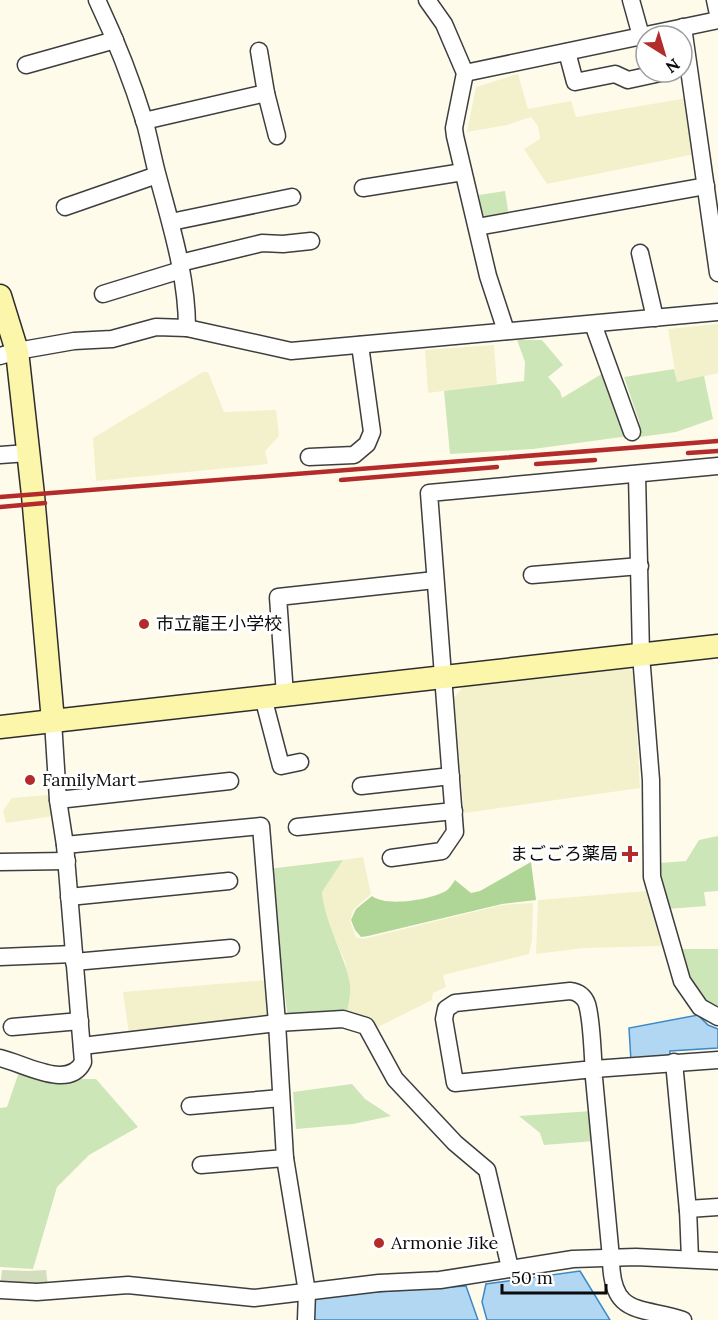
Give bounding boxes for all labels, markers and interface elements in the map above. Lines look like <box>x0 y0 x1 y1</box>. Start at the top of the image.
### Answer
north arrow <box>634 24 694 84</box>
text: N <box>662 54 684 78</box>
place label: 市立龍王小学校 <box>156 612 282 635</box>
marker: 市立龍王小学校 <box>137 617 151 631</box>
place label: FamilyMart <box>42 768 136 791</box>
marker: FamilyMart <box>23 773 37 787</box>
place label: まごごろ薬局 <box>510 842 618 865</box>
marker: まごごろ薬局 <box>623 847 637 861</box>
place label: Armonie Jike <box>390 1231 498 1254</box>
marker: Armonie Jike <box>372 1236 386 1250</box>
scale bar <box>502 1257 606 1295</box>
text: 50 m <box>511 1266 553 1289</box>

